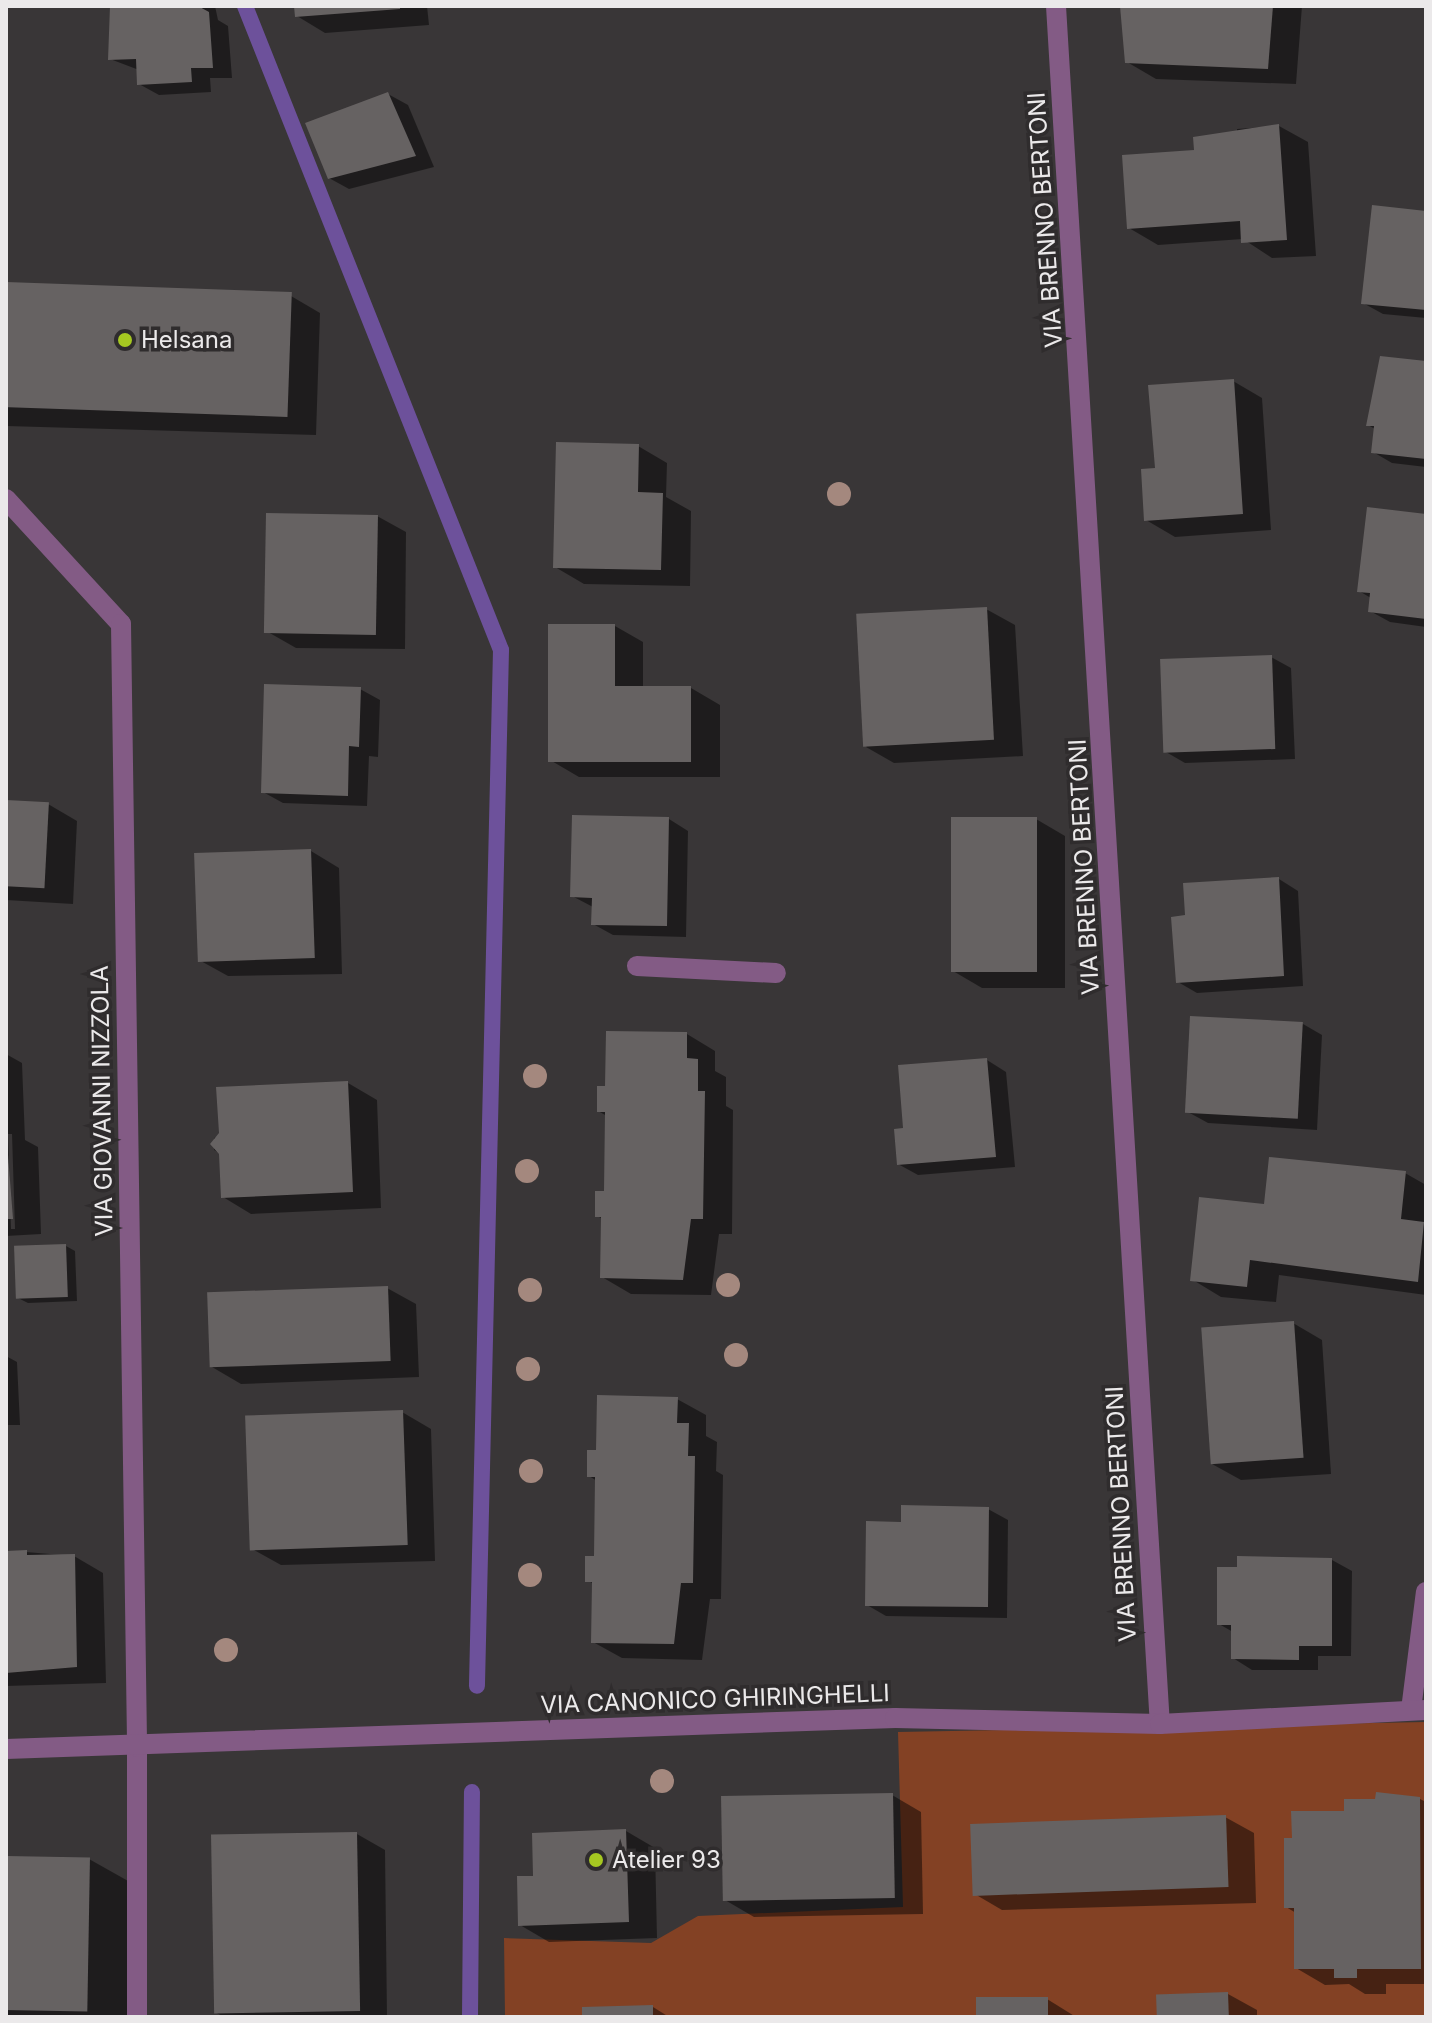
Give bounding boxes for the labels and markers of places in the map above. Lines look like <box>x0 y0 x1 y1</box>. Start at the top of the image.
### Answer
place label: Helsana <box>141 326 232 354</box>
marker: Helsana <box>116 331 134 349</box>
place label: Atelier 93 <box>612 1846 721 1874</box>
marker: Atelier 93 <box>587 1851 605 1869</box>

